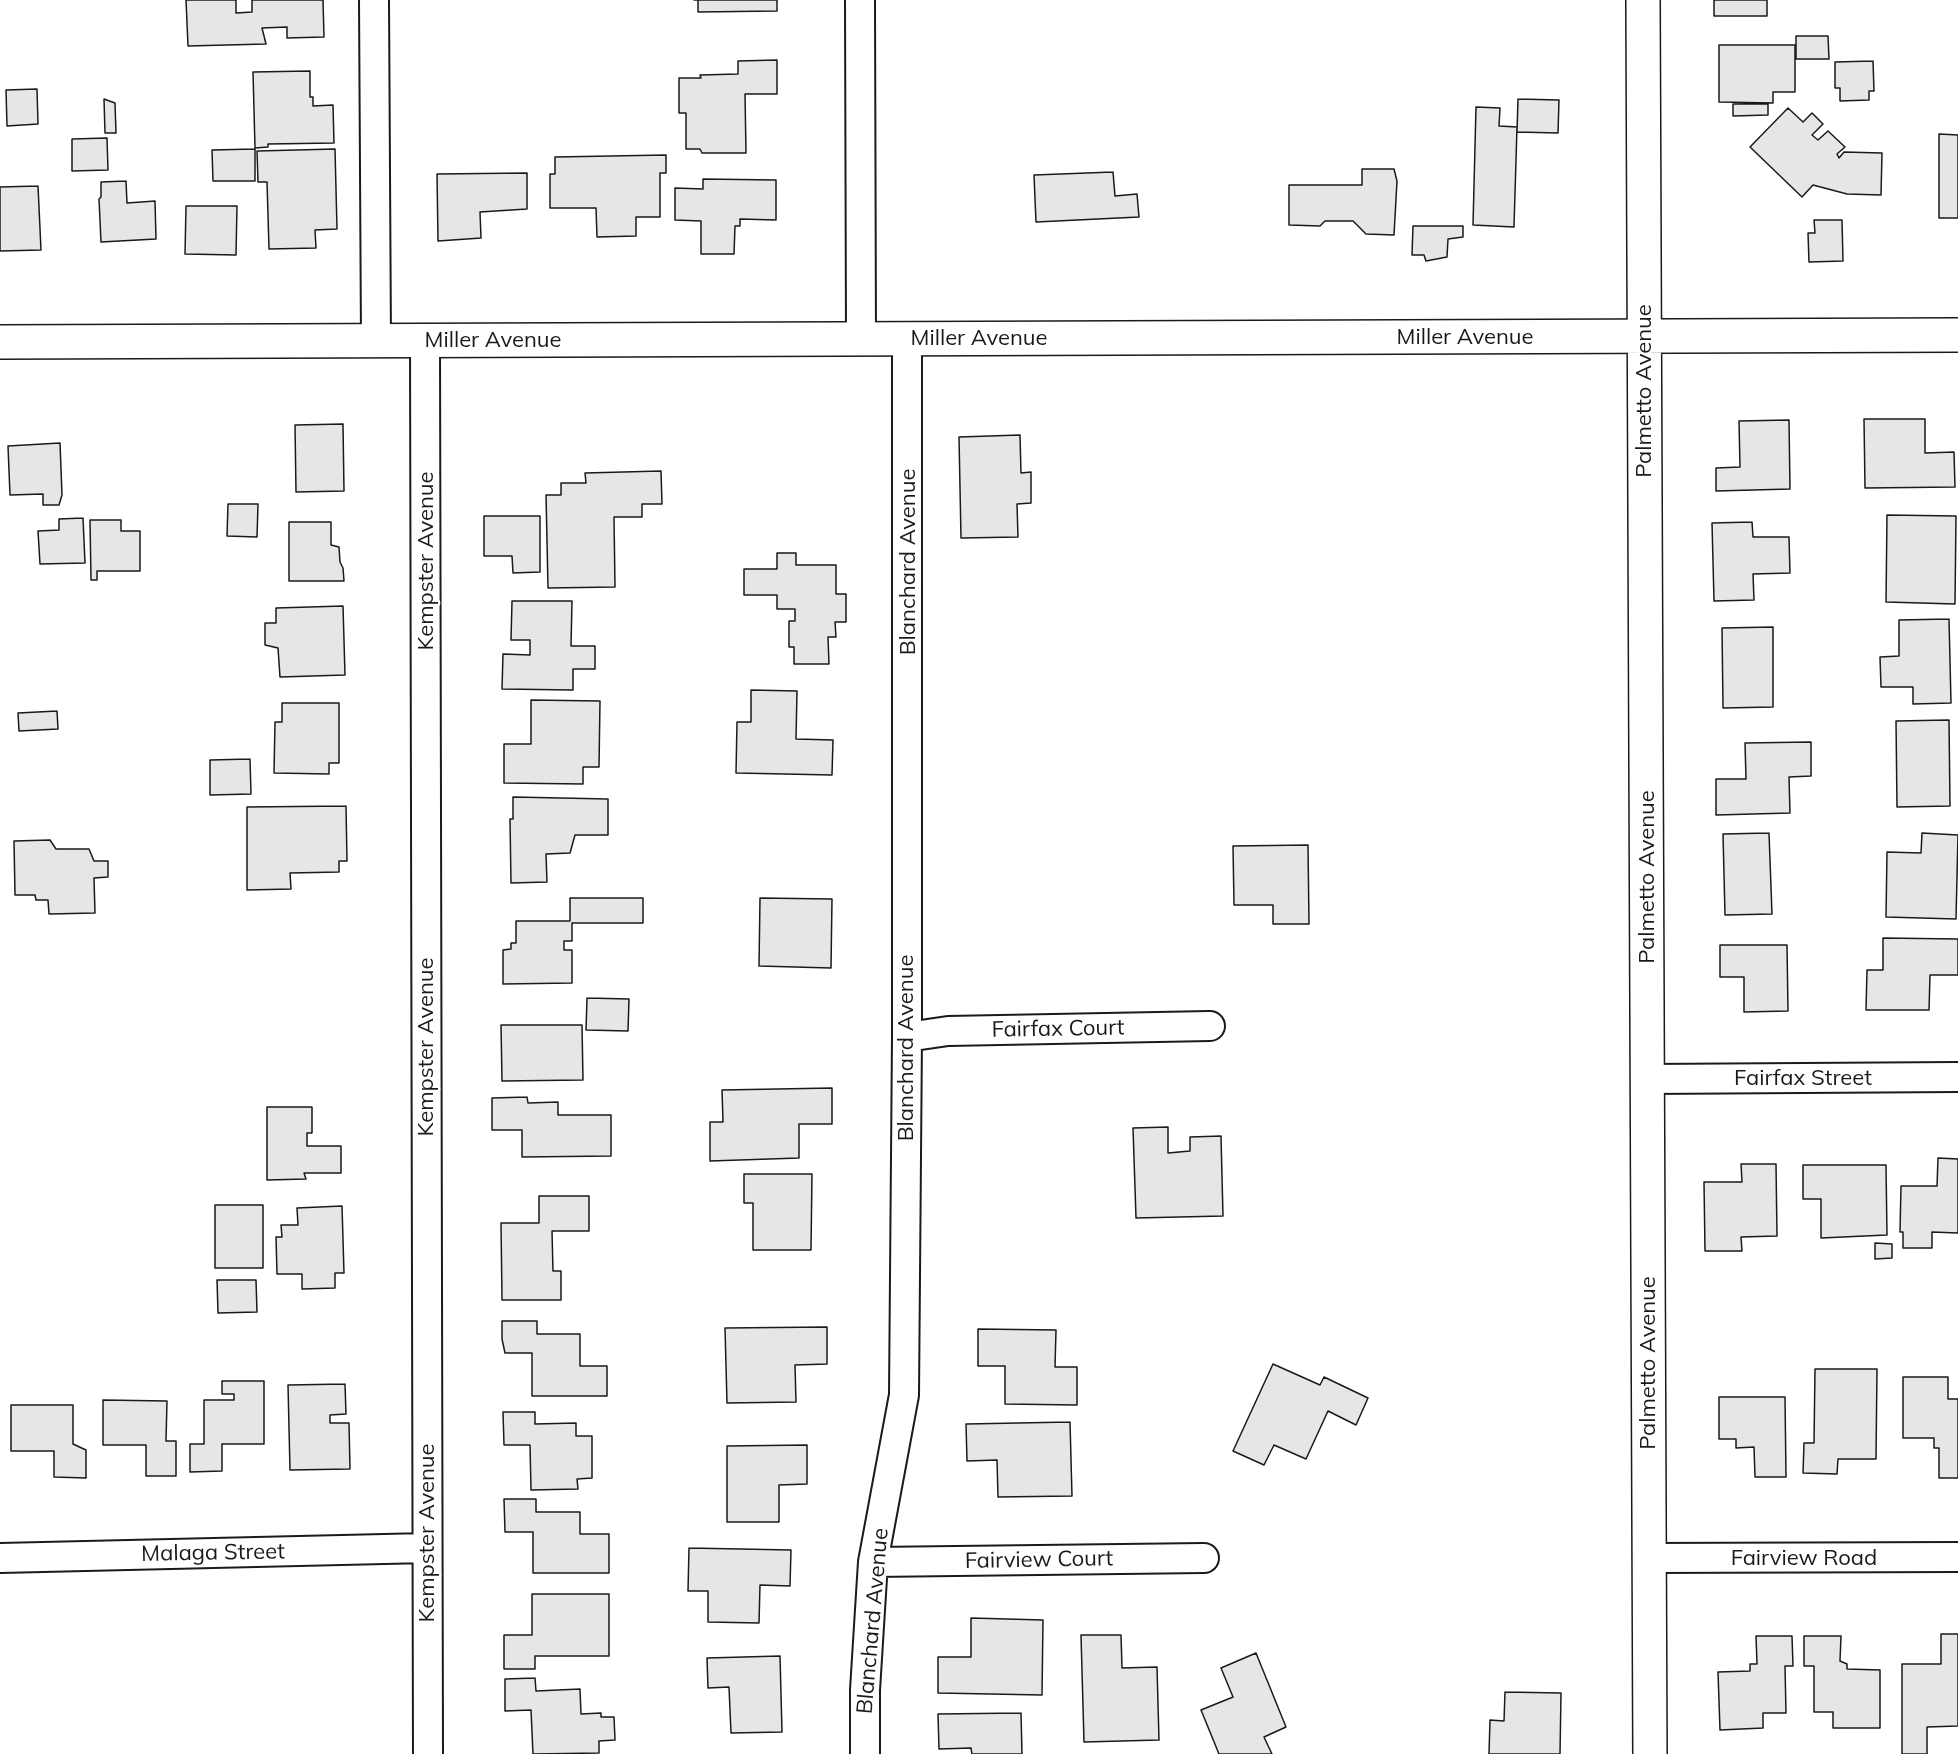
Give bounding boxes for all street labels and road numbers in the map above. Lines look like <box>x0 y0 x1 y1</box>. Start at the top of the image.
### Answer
street label: Palmetto Avenue <box>1631 304 1657 478</box>
street label: Miller Avenue <box>1397 324 1533 350</box>
street label: Miller Avenue <box>911 325 1047 351</box>
street label: Miller Avenue <box>425 327 561 353</box>
street label: Blanchard Avenue <box>895 469 921 655</box>
street label: Kempster Avenue <box>413 472 439 650</box>
street label: Palmetto Avenue <box>1634 790 1660 964</box>
street label: Blanchard Avenue <box>893 955 919 1141</box>
street label: Kempster Avenue <box>413 958 439 1136</box>
street label: Fairfax Court <box>991 1015 1125 1043</box>
street label: Fairfax Street <box>1734 1065 1872 1091</box>
street label: Palmetto Avenue <box>1635 1276 1661 1450</box>
street label: Kempster Avenue <box>414 1444 440 1622</box>
street label: Blanchard Avenue <box>852 1527 894 1715</box>
street label: Malaga Street <box>141 1539 285 1567</box>
street label: Fairview Road <box>1731 1545 1877 1571</box>
street label: Fairview Court <box>965 1546 1113 1574</box>

